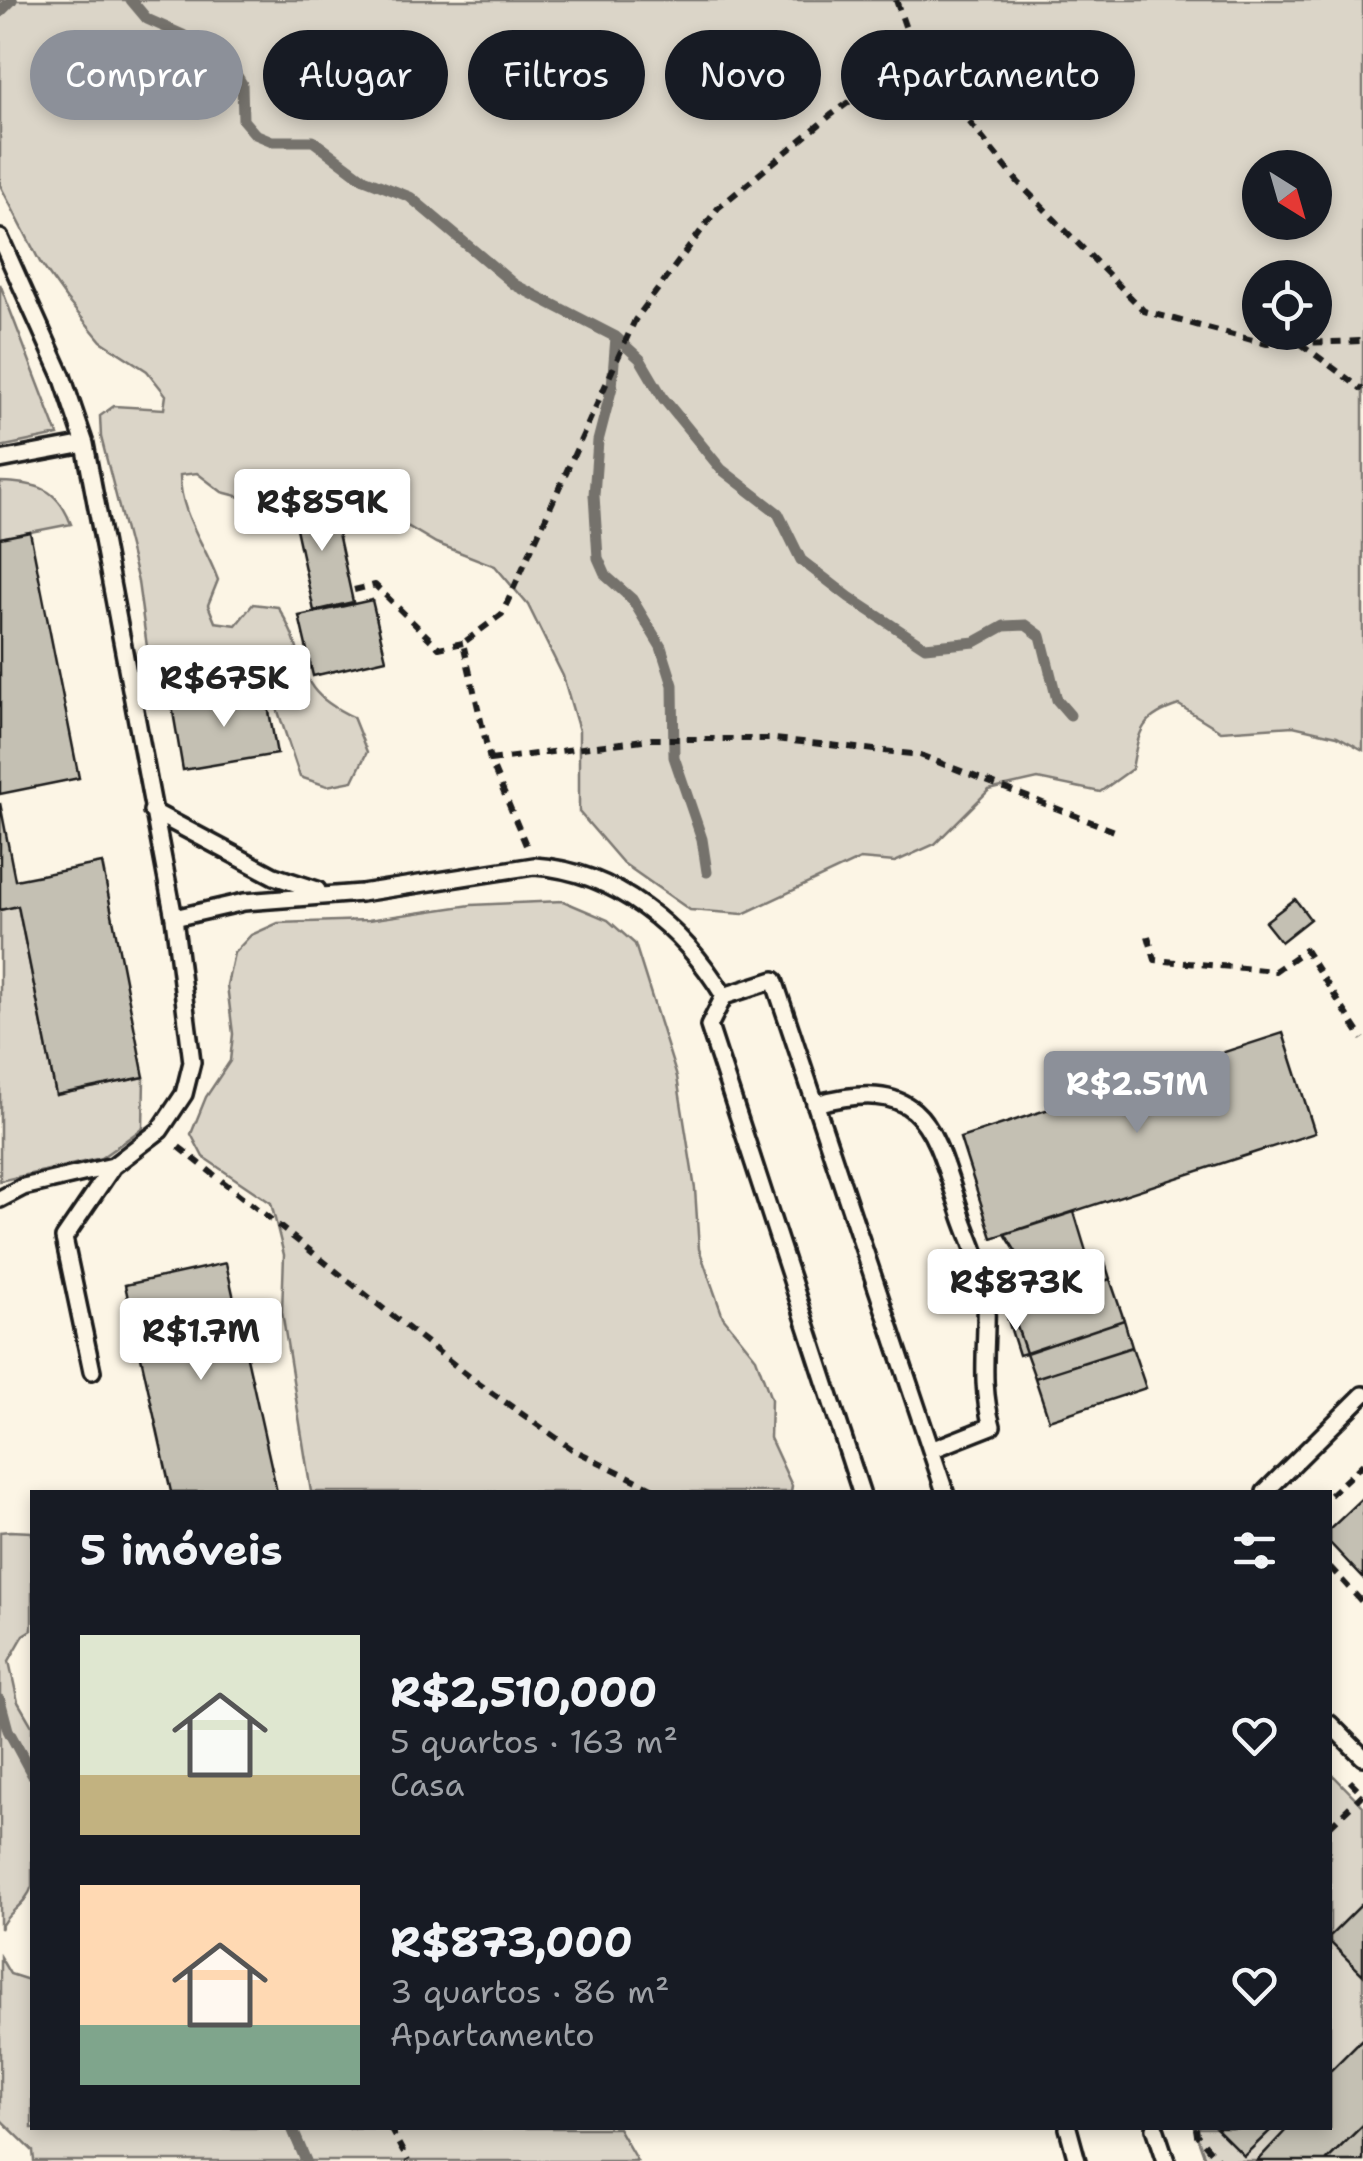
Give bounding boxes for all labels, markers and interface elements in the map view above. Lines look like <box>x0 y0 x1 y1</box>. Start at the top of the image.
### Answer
chip: Comprar <box>30 30 243 120</box>
chip: Alugar <box>263 30 448 120</box>
chip: Filtros <box>468 30 645 120</box>
chip: Novo <box>665 30 821 120</box>
chip: Apartamento <box>841 30 1135 120</box>
north arrow <box>1242 150 1332 240</box>
map controls <box>1242 150 1332 350</box>
button: locate <box>1242 260 1332 350</box>
pin: R$859K <box>241 469 403 554</box>
text: R$859K <box>256 480 388 523</box>
pin: R$675K <box>143 645 305 730</box>
text: R$675K <box>159 656 289 699</box>
pin: R$2.51M <box>1045 1051 1229 1136</box>
text: R$2.51M <box>1066 1062 1208 1105</box>
pin: R$873K <box>935 1249 1097 1334</box>
text: R$873K <box>950 1260 1082 1303</box>
pin: R$1.7M <box>120 1298 282 1383</box>
text: R$1.7M <box>142 1309 260 1352</box>
text: 5 imóveis <box>80 1522 283 1578</box>
icon: filters <box>1227 1523 1282 1578</box>
text: R$2,510,000 <box>390 1664 657 1720</box>
icon: home <box>160 1675 280 1795</box>
icon: heart <box>1227 1708 1282 1763</box>
text: 5 quartos · 163 m² <box>390 1720 678 1763</box>
text: Casa <box>390 1763 464 1806</box>
text: R$873,000 <box>390 1914 633 1970</box>
icon: home <box>160 1925 280 2045</box>
icon: heart <box>1227 1958 1282 2013</box>
text: 3 quartos · 86 m² <box>390 1970 669 2013</box>
text: Apartamento <box>390 2013 595 2056</box>

